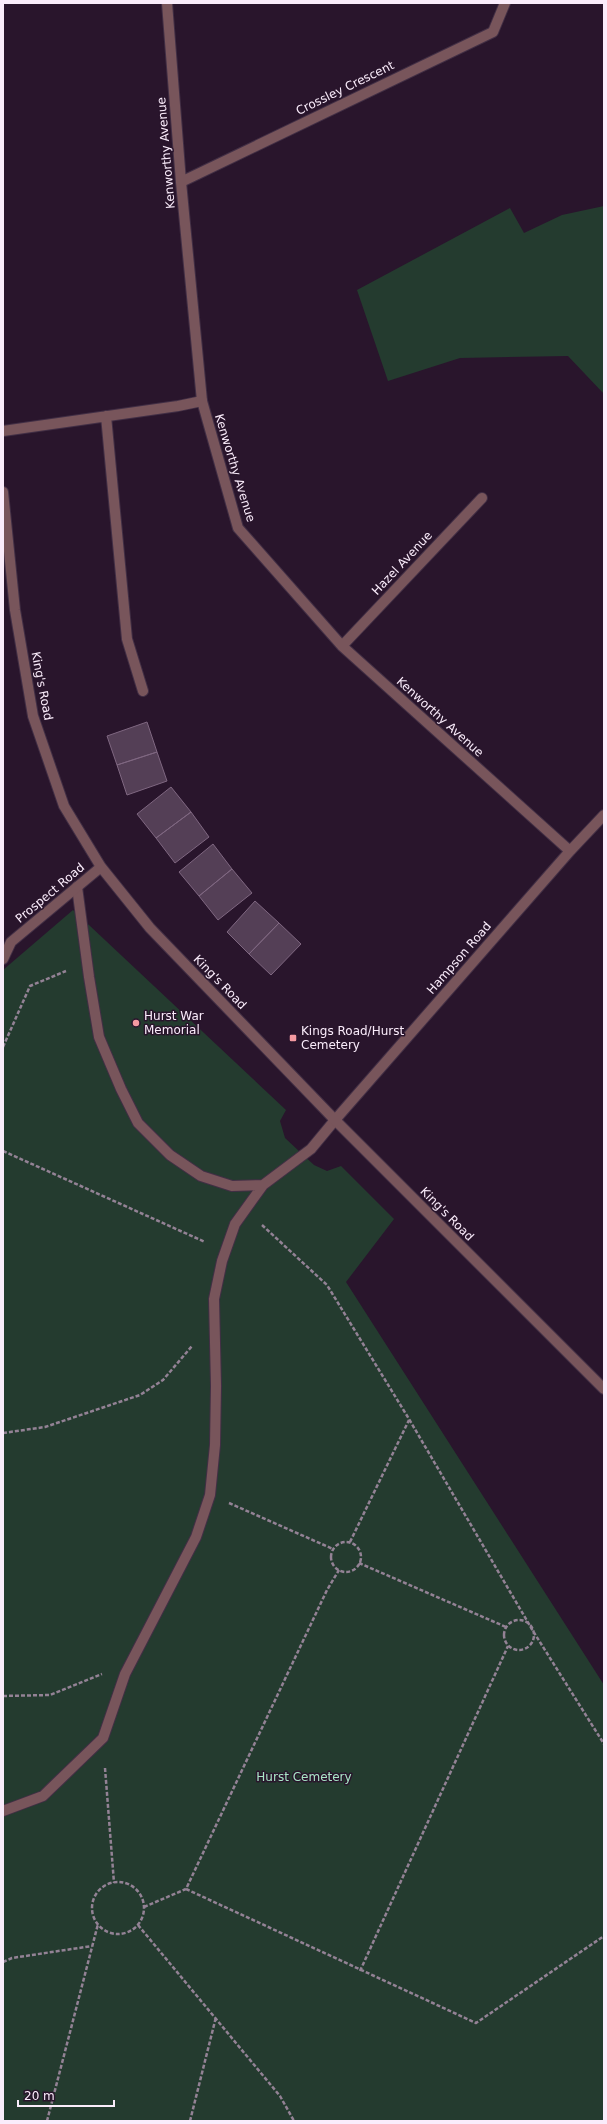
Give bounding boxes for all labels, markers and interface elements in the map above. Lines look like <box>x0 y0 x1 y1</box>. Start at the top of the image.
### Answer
street label: Crossley Crescent <box>294 58 397 118</box>
street label: Kenworthy Avenue <box>154 97 178 209</box>
street label: Kenworthy Avenue <box>212 412 258 524</box>
street label: Hazel Avenue <box>369 528 435 598</box>
street label: King's Road <box>28 650 56 722</box>
street label: Kenworthy Avenue <box>394 674 486 760</box>
street label: Prospect Road <box>13 860 87 926</box>
street label: Hampson Road <box>424 919 494 997</box>
street label: King's Road <box>191 952 249 1012</box>
place label: Hurst War Memorial <box>144 1009 204 1037</box>
marker: Hurst War Memorial <box>131 1018 141 1028</box>
place label: Kings Road/Hurst Cemetery <box>301 1024 404 1052</box>
marker: Kings Road/Hurst Cemetery <box>288 1033 298 1043</box>
street label: King's Road <box>417 1184 477 1244</box>
park label: Hurst Cemetery <box>256 1770 352 1784</box>
scale bar <box>18 2082 114 2108</box>
text: 20 m <box>24 2089 55 2103</box>

